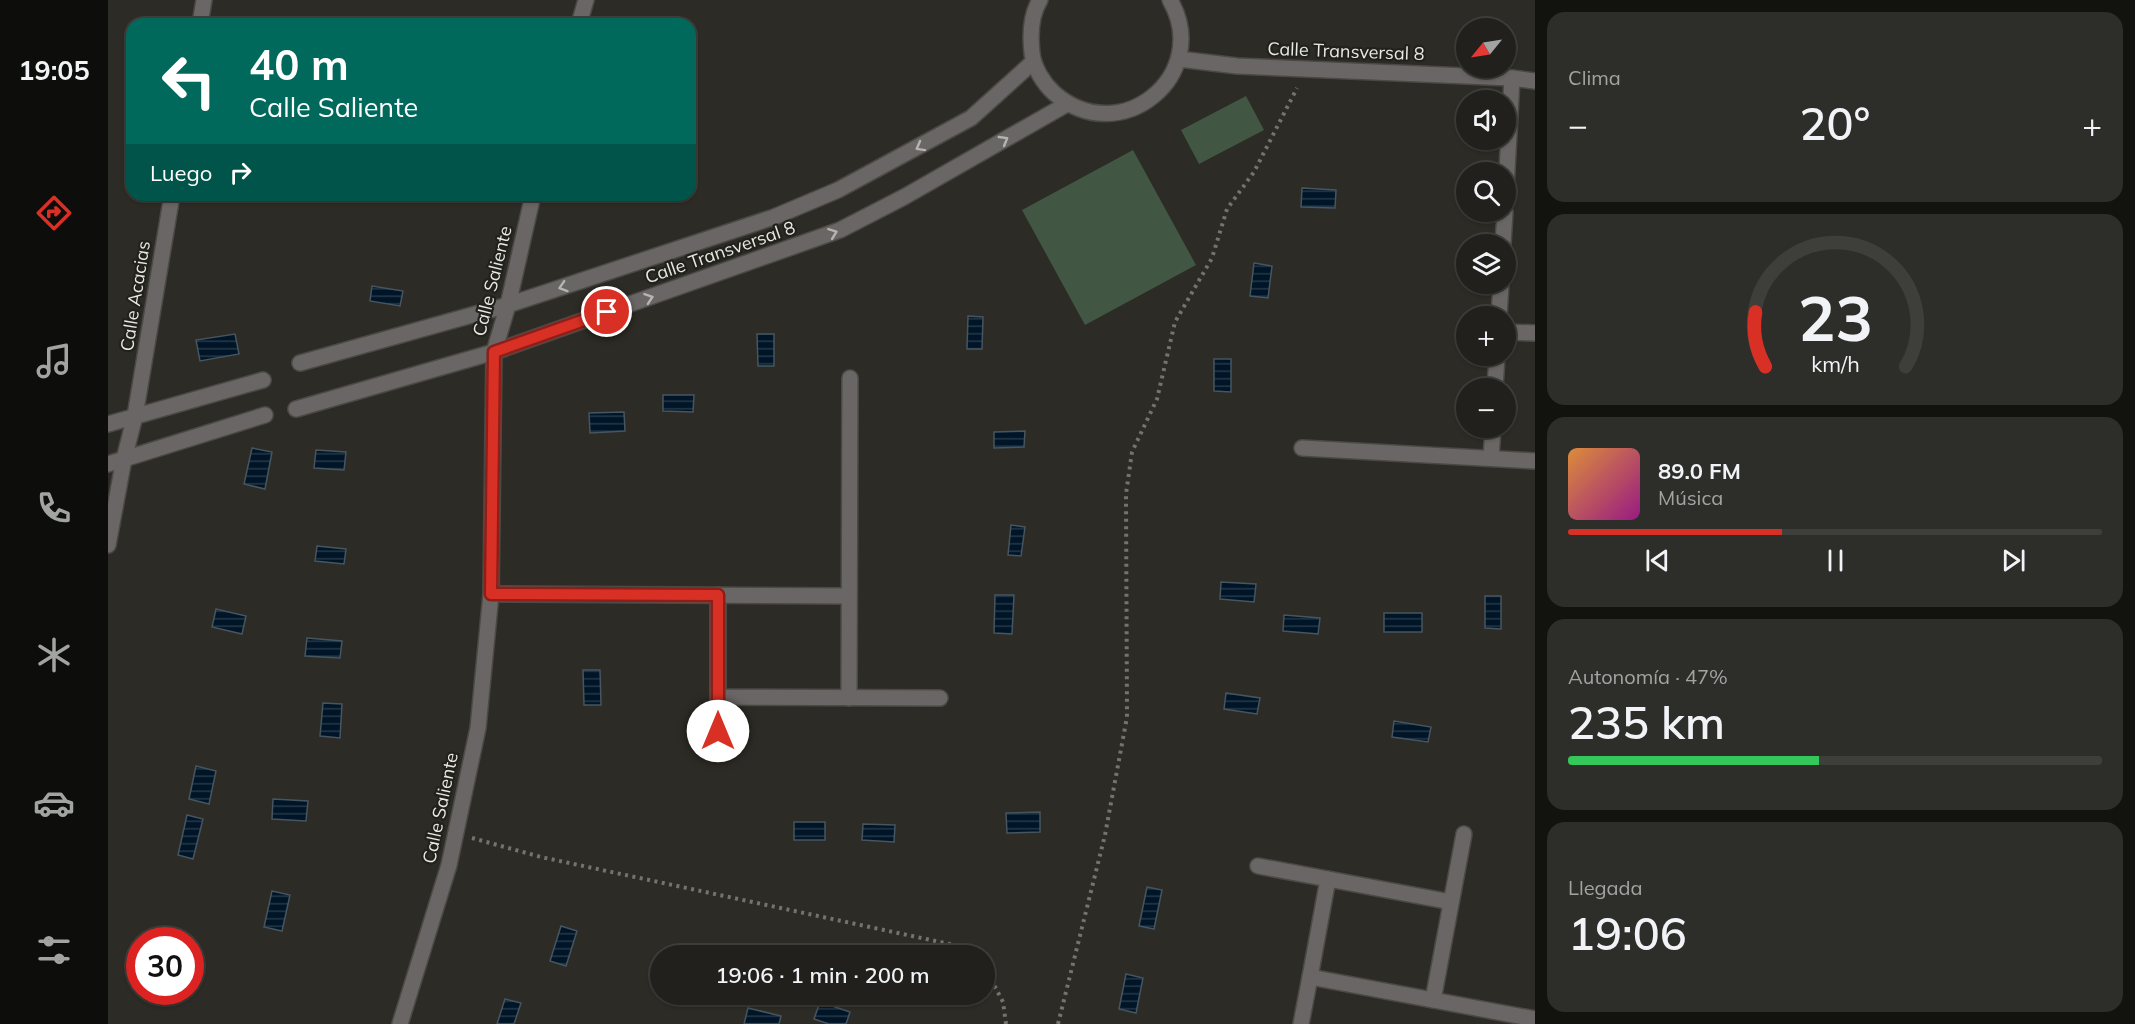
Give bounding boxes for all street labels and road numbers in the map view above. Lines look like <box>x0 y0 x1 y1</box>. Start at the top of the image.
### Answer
street label: Calle Transversal 8 <box>1267 37 1425 65</box>
street label: Calle Transversal 8 <box>642 216 798 288</box>
street label: Calle Saliente <box>467 223 517 339</box>
street label: Calle Acacias <box>115 239 155 353</box>
street label: Calle Saliente <box>417 750 463 866</box>

